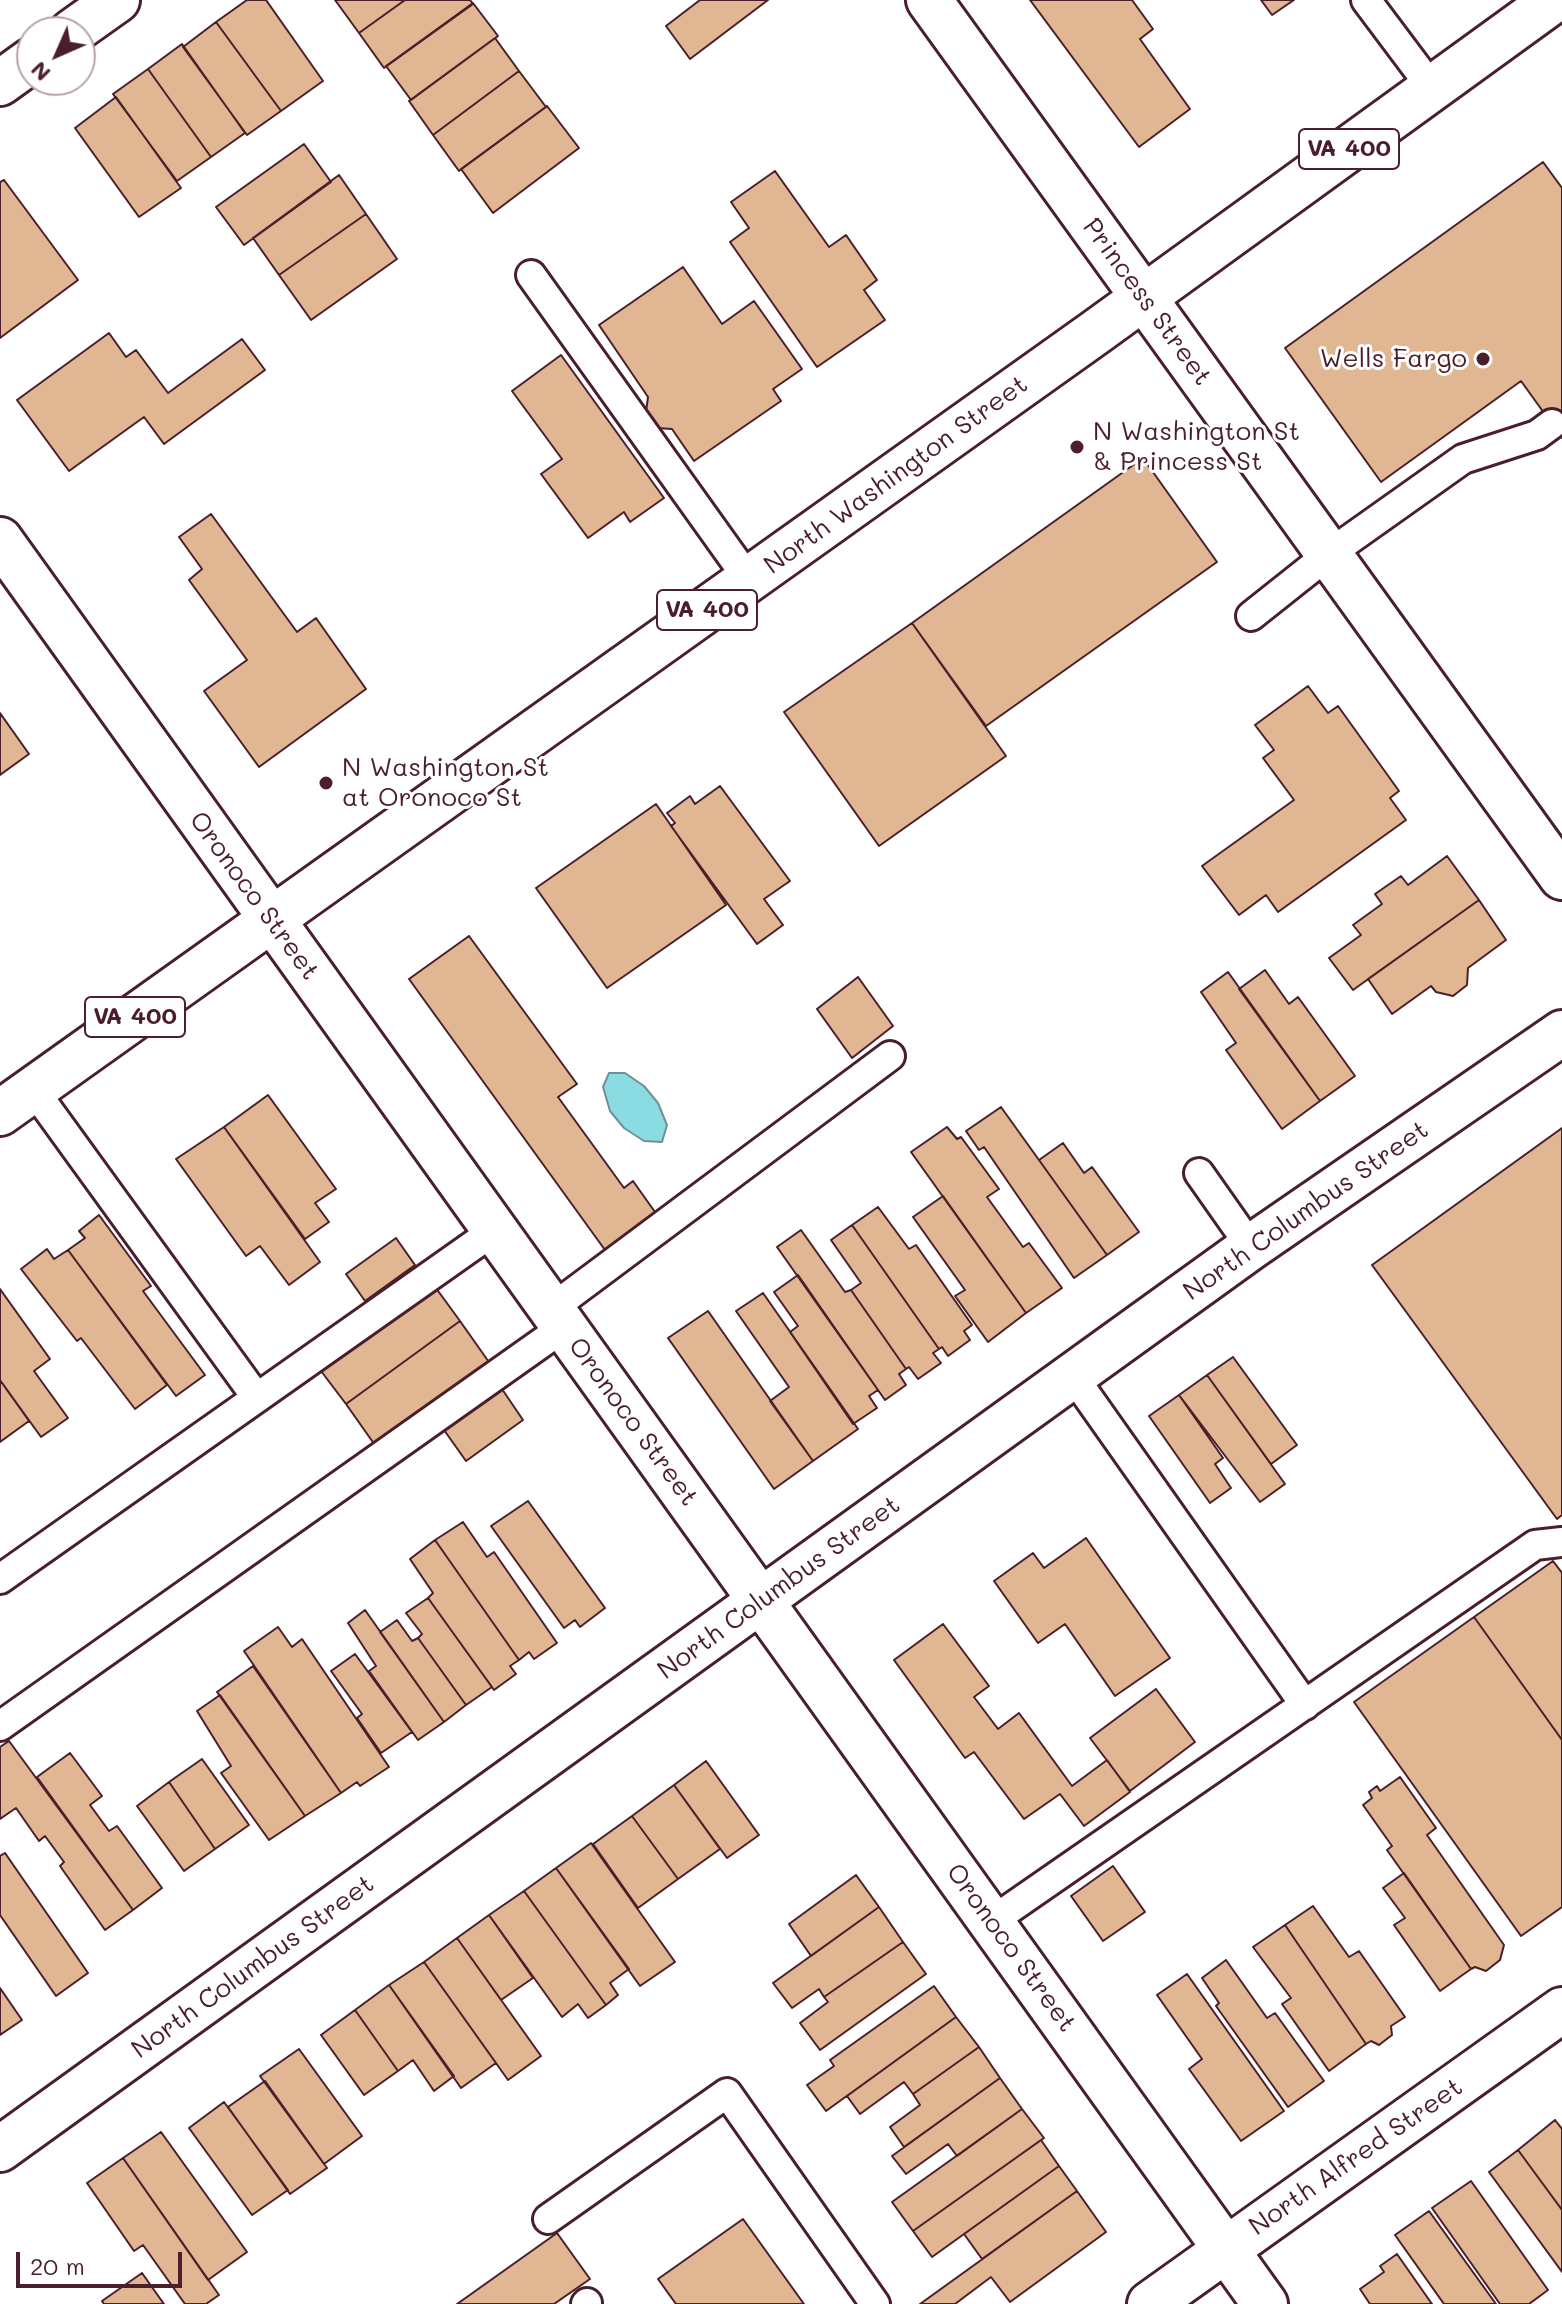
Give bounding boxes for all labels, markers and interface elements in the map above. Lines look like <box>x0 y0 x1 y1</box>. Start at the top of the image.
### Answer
north arrow <box>16 16 96 96</box>
text: N <box>24 56 56 88</box>
road number: VA 400 <box>1299 129 1399 169</box>
street label: Princess Street <box>1076 212 1218 392</box>
place label: Wells Fargo <box>1320 343 1467 375</box>
marker: Wells Fargo <box>1474 350 1492 368</box>
street label: North Washington Street <box>758 369 1034 581</box>
place label: N Washington St & Princess St <box>1093 416 1300 478</box>
marker: N Washington St & Princess St <box>1068 438 1086 456</box>
road number: VA 400 <box>657 590 757 630</box>
place label: N Washington St at Oronoco St <box>342 752 549 814</box>
marker: N Washington St at Oronoco St <box>317 774 335 792</box>
street label: Oronoco Street <box>182 806 326 986</box>
road number: VA 400 <box>85 997 185 1037</box>
street label: North Columbus Street <box>1177 1114 1435 1308</box>
street label: Oronoco Street <box>561 1332 705 1512</box>
street label: North Columbus Street <box>652 1490 906 1686</box>
street label: Oronoco Street <box>939 1858 1083 2038</box>
street label: North Columbus Street <box>126 1869 380 2065</box>
street label: North Alfred Street <box>1243 2072 1469 2242</box>
scale bar <box>20 2236 186 2286</box>
text: 20 m <box>30 2250 85 2281</box>

